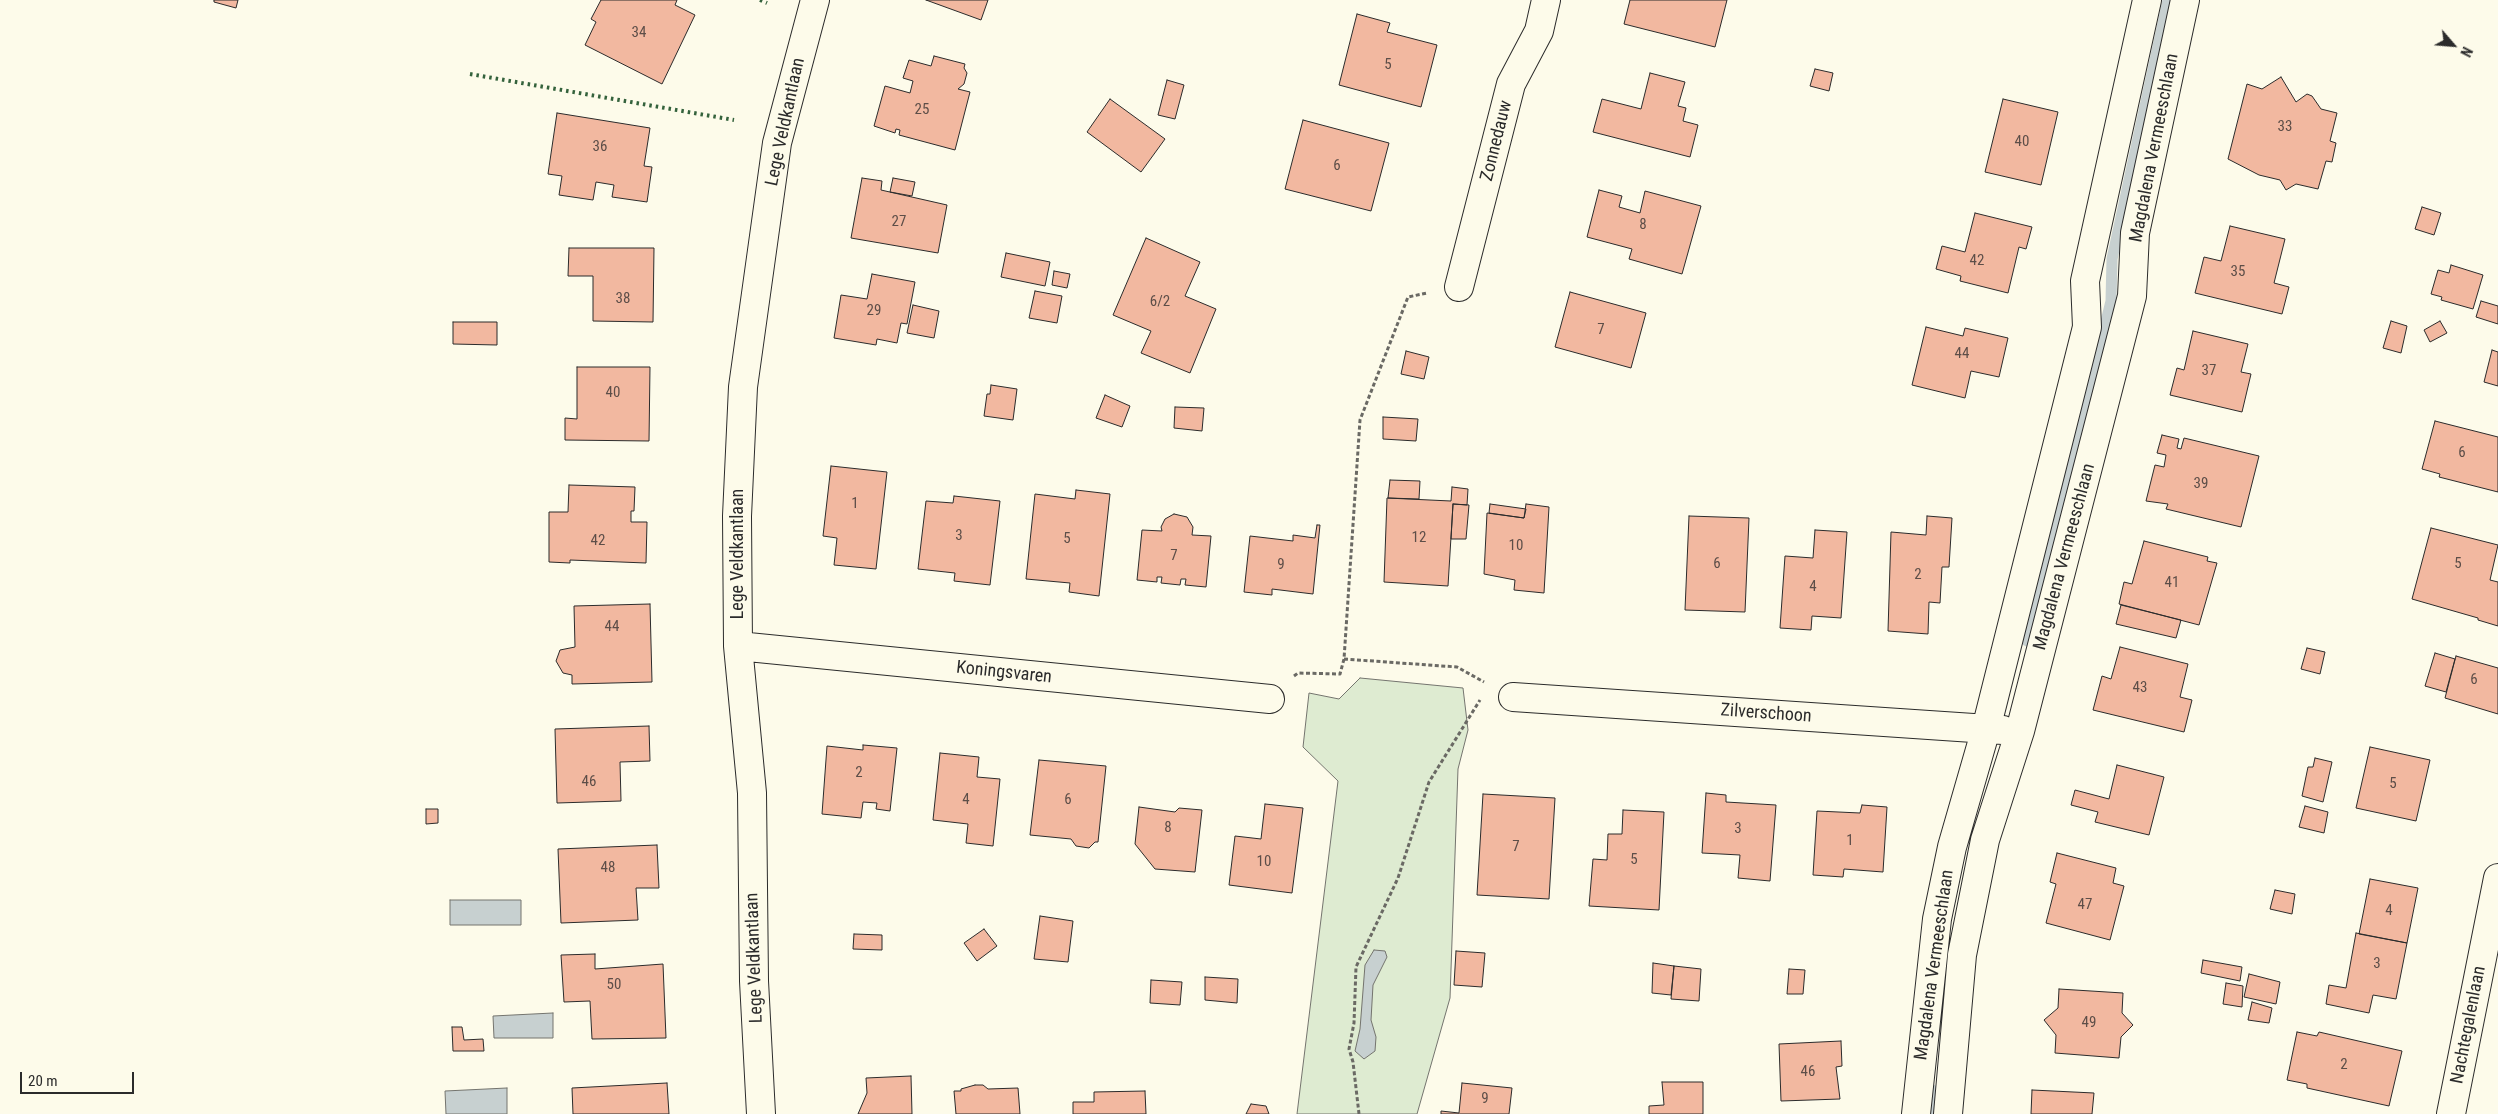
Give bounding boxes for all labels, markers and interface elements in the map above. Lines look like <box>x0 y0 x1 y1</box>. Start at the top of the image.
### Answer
north arrow <box>2428 20 2478 70</box>
house number: 34 <box>632 24 646 42</box>
text: N <box>2457 44 2475 59</box>
street label: Magdalena Vermeeschlaan <box>2126 52 2184 244</box>
street label: Lege Veldkantlaan <box>762 56 810 188</box>
house number: 5 <box>1384 56 1392 74</box>
street label: Zonnedauw <box>1477 99 1517 183</box>
house number: 25 <box>915 101 929 119</box>
house number: 33 <box>2278 118 2292 136</box>
house number: 40 <box>2015 133 2029 151</box>
house number: 36 <box>593 138 607 156</box>
house number: 6 <box>1333 157 1341 175</box>
house number: 27 <box>892 213 906 231</box>
house number: 8 <box>1639 216 1647 234</box>
house number: 42 <box>1970 252 1984 270</box>
house number: 35 <box>2231 263 2245 281</box>
house number: 38 <box>616 290 630 308</box>
house number: 6/2 <box>1150 293 1170 311</box>
house number: 29 <box>867 302 881 320</box>
house number: 7 <box>1597 321 1605 339</box>
house number: 44 <box>1955 345 1969 363</box>
house number: 37 <box>2202 362 2216 380</box>
house number: 40 <box>606 384 620 402</box>
house number: 6 <box>2458 444 2466 462</box>
street label: Magdalena Vermeeschlaan <box>2030 461 2100 653</box>
house number: 39 <box>2194 475 2208 493</box>
street label: Lege Veldkantlaan <box>727 489 749 619</box>
house number: 1 <box>851 495 859 513</box>
house number: 3 <box>955 527 963 545</box>
house number: 12 <box>1412 529 1426 547</box>
house number: 5 <box>1063 530 1071 548</box>
house number: 42 <box>591 532 605 550</box>
house number: 10 <box>1509 537 1523 555</box>
house number: 7 <box>1170 547 1178 565</box>
house number: 6 <box>1713 555 1721 573</box>
house number: 5 <box>2454 555 2462 573</box>
house number: 9 <box>1277 556 1285 574</box>
house number: 2 <box>1914 566 1922 584</box>
house number: 41 <box>2165 574 2179 592</box>
house number: 4 <box>1809 578 1817 596</box>
house number: 44 <box>605 618 619 636</box>
street label: Koningsvaren <box>955 657 1053 689</box>
house number: 6 <box>2470 671 2478 689</box>
house number: 43 <box>2133 679 2147 697</box>
street label: Zilverschoon <box>1720 700 1812 728</box>
house number: 2 <box>855 764 863 782</box>
house number: 46 <box>582 773 596 791</box>
house number: 5 <box>2389 775 2397 793</box>
house number: 4 <box>962 791 970 809</box>
house number: 6 <box>1064 791 1072 809</box>
house number: 8 <box>1164 819 1172 837</box>
house number: 3 <box>1734 820 1742 838</box>
house number: 1 <box>1846 832 1854 850</box>
house number: 7 <box>1512 838 1520 856</box>
house number: 5 <box>1630 851 1638 869</box>
house number: 10 <box>1257 853 1271 871</box>
house number: 48 <box>601 859 615 877</box>
street label: Magdalena Vermeeschlaan <box>1911 868 1959 1062</box>
street label: Lege Veldkantlaan <box>742 892 768 1024</box>
house number: 47 <box>2078 896 2092 914</box>
house number: 4 <box>2385 902 2393 920</box>
house number: 3 <box>2373 955 2381 973</box>
street label: Nachtegalenlaan <box>2447 964 2491 1086</box>
house number: 50 <box>607 976 621 994</box>
house number: 49 <box>2082 1014 2096 1032</box>
house number: 2 <box>2340 1056 2348 1074</box>
scale bar <box>22 1062 136 1094</box>
house number: 46 <box>1801 1063 1815 1081</box>
text: 20 m <box>28 1072 58 1090</box>
house number: 9 <box>1481 1090 1489 1108</box>

